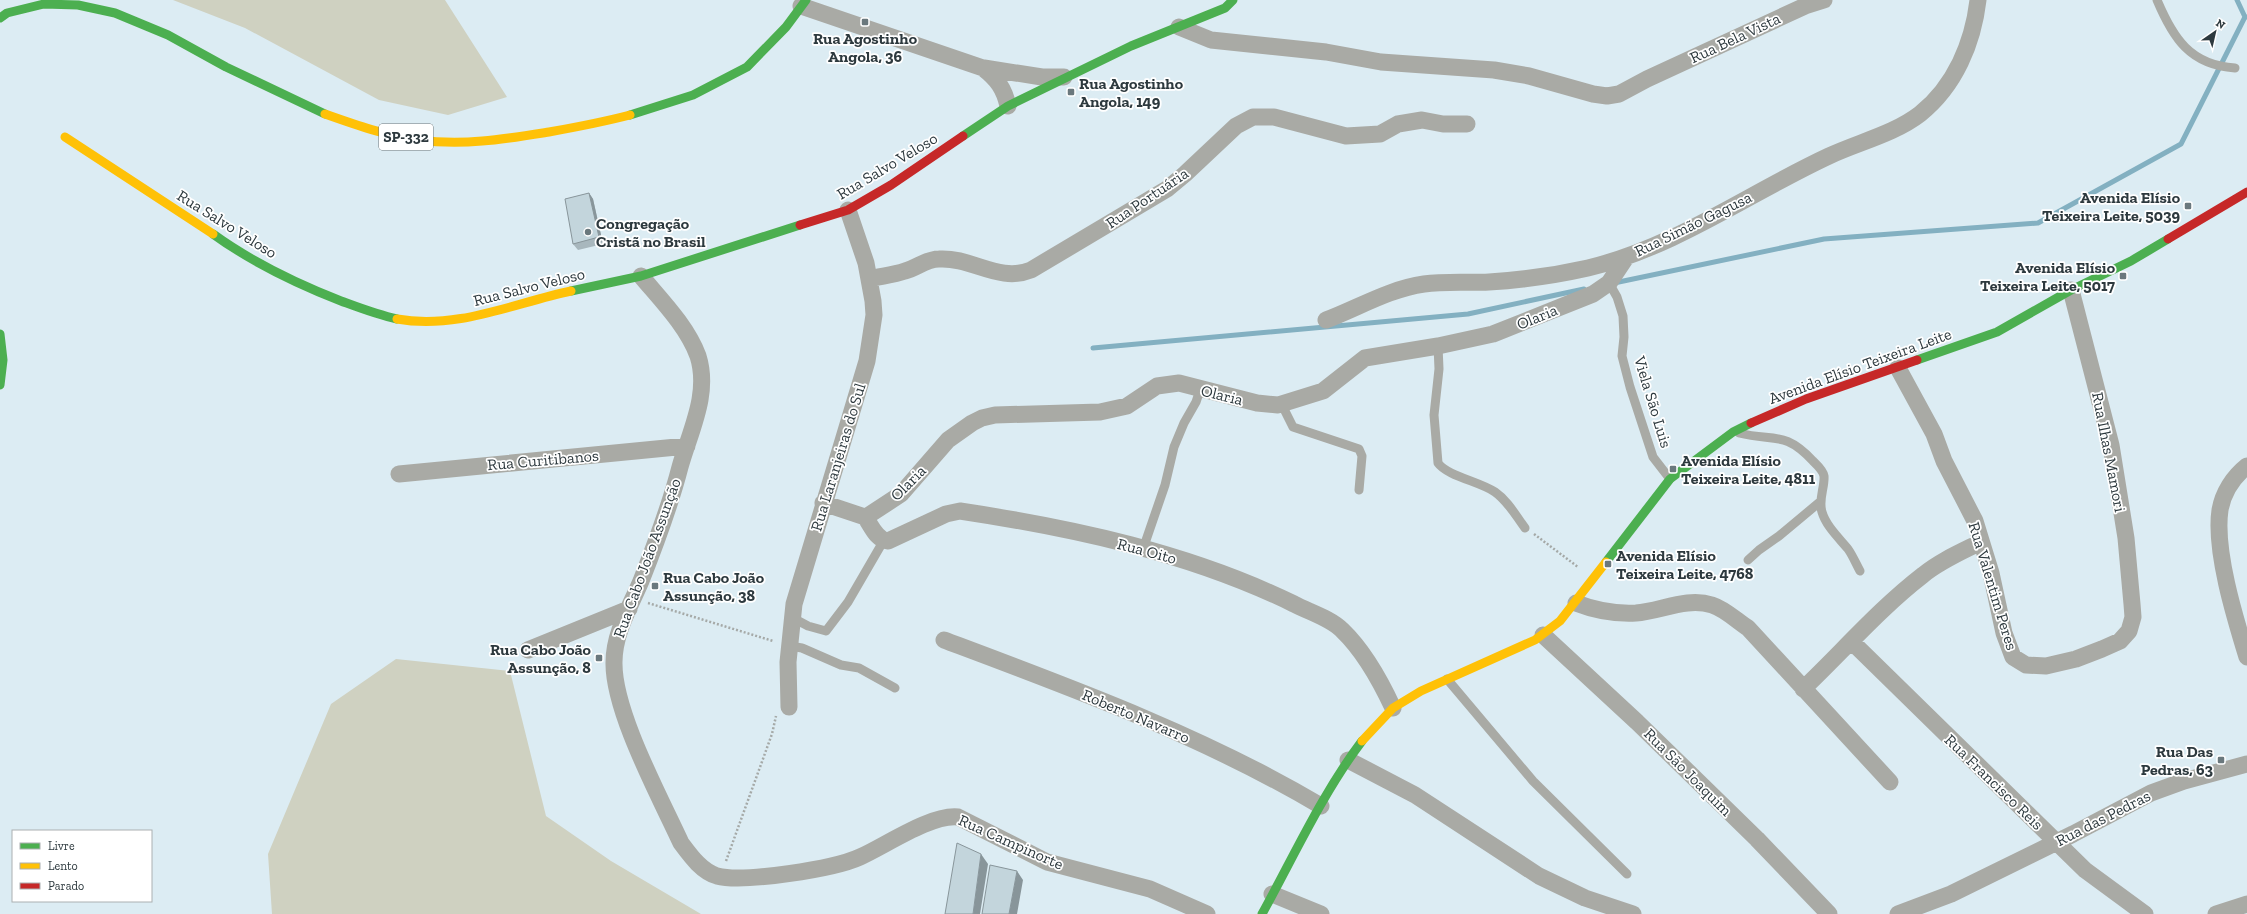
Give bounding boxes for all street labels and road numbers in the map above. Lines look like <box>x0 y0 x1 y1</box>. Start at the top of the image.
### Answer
street label: Rua Bela Vista <box>1687 9 1784 67</box>
road number: SP-332 <box>379 124 433 150</box>
street label: Rua Salvo Veloso <box>833 128 941 204</box>
street label: Rua Portuária <box>1102 163 1192 233</box>
street label: Rua Salvo Veloso <box>174 186 280 262</box>
street label: Rua Simão Gagusa <box>1631 187 1755 261</box>
street label: Rua Salvo Veloso <box>471 264 587 310</box>
street label: Olaria <box>1514 300 1560 334</box>
street label: Avenida Elísio Teixeira Leite <box>1766 324 1954 408</box>
street label: Viela São Luis <box>1630 353 1676 450</box>
street label: Rua Laranjeiras do Sul <box>806 381 870 533</box>
street label: Olaria <box>1199 381 1245 409</box>
street label: Rua Ilhas Mamori <box>2088 390 2130 514</box>
street label: Rua Curitibanos <box>486 446 600 474</box>
street label: Olaria <box>886 461 930 505</box>
street label: Rua Cabo João Assunção <box>609 476 685 640</box>
street label: Rua Valentim Peres <box>1964 520 2022 652</box>
street label: Rua Oito <box>1115 534 1179 568</box>
street label: Roberto Navarro <box>1079 685 1193 747</box>
street label: Rua São Joaquim <box>1640 724 1736 820</box>
street label: Rua Francisco Reis <box>1941 730 2047 834</box>
street label: Rua das Pedras <box>2052 786 2154 850</box>
street label: Rua Campinorte <box>956 810 1066 874</box>

